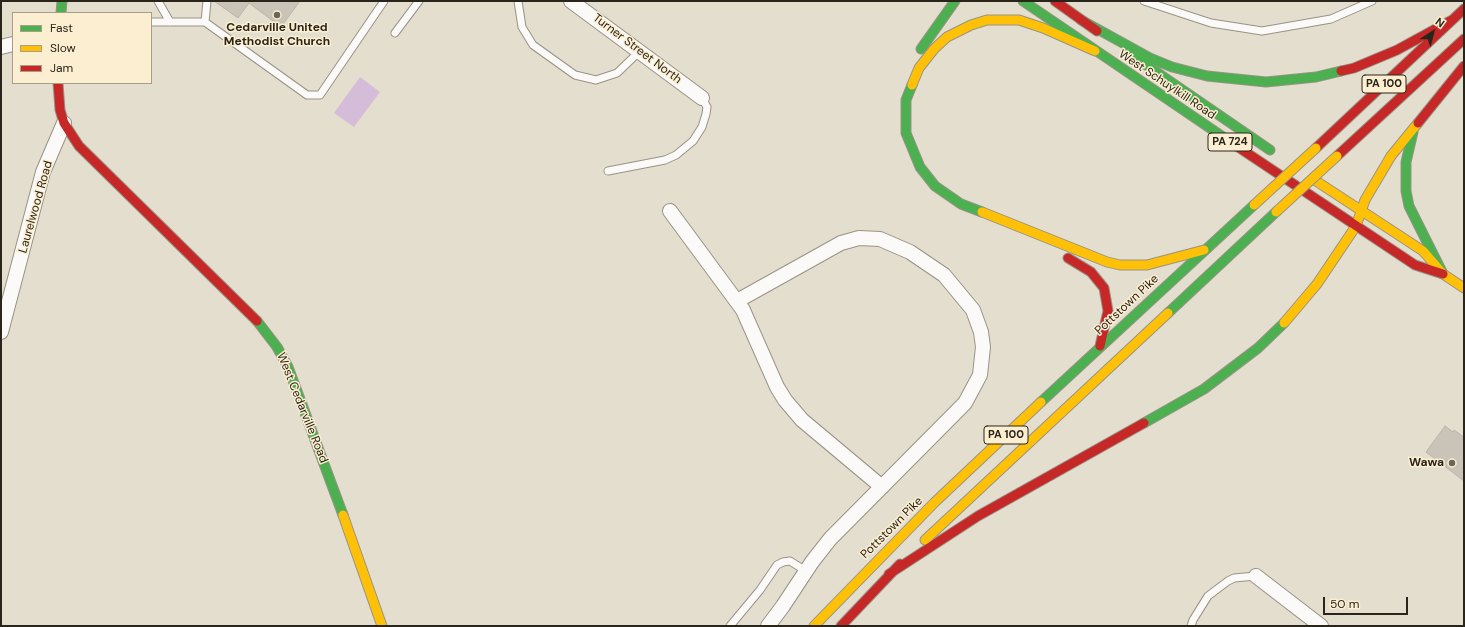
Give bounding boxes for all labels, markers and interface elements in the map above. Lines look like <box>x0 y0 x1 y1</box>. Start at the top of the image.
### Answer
marker: Cedarville United Methodist Church <box>272 10 282 20</box>
street label: Turner Street North <box>590 11 684 87</box>
legend <box>12 12 152 84</box>
north arrow <box>1413 12 1453 52</box>
text: N <box>1433 14 1447 30</box>
text: Fast <box>50 20 73 36</box>
place label: Cedarville United Methodist Church <box>224 21 330 49</box>
text: Slow <box>50 40 76 56</box>
street label: West Schuylkill Road <box>1116 47 1218 123</box>
text: Jam <box>50 60 73 76</box>
road number: PA 100 <box>1362 75 1406 93</box>
road number: PA 724 <box>1208 133 1252 151</box>
street label: Laurelwood Road <box>16 159 56 255</box>
street label: Pottstown Pike <box>1092 272 1162 338</box>
street label: West Cedarville Road <box>273 351 331 465</box>
road number: PA 100 <box>984 426 1028 444</box>
place label: Wawa <box>1409 456 1444 470</box>
marker: Wawa <box>1447 458 1457 468</box>
street label: Pottstown Pike <box>858 494 926 562</box>
scale bar <box>1325 589 1410 615</box>
text: 50 m <box>1330 596 1359 612</box>

